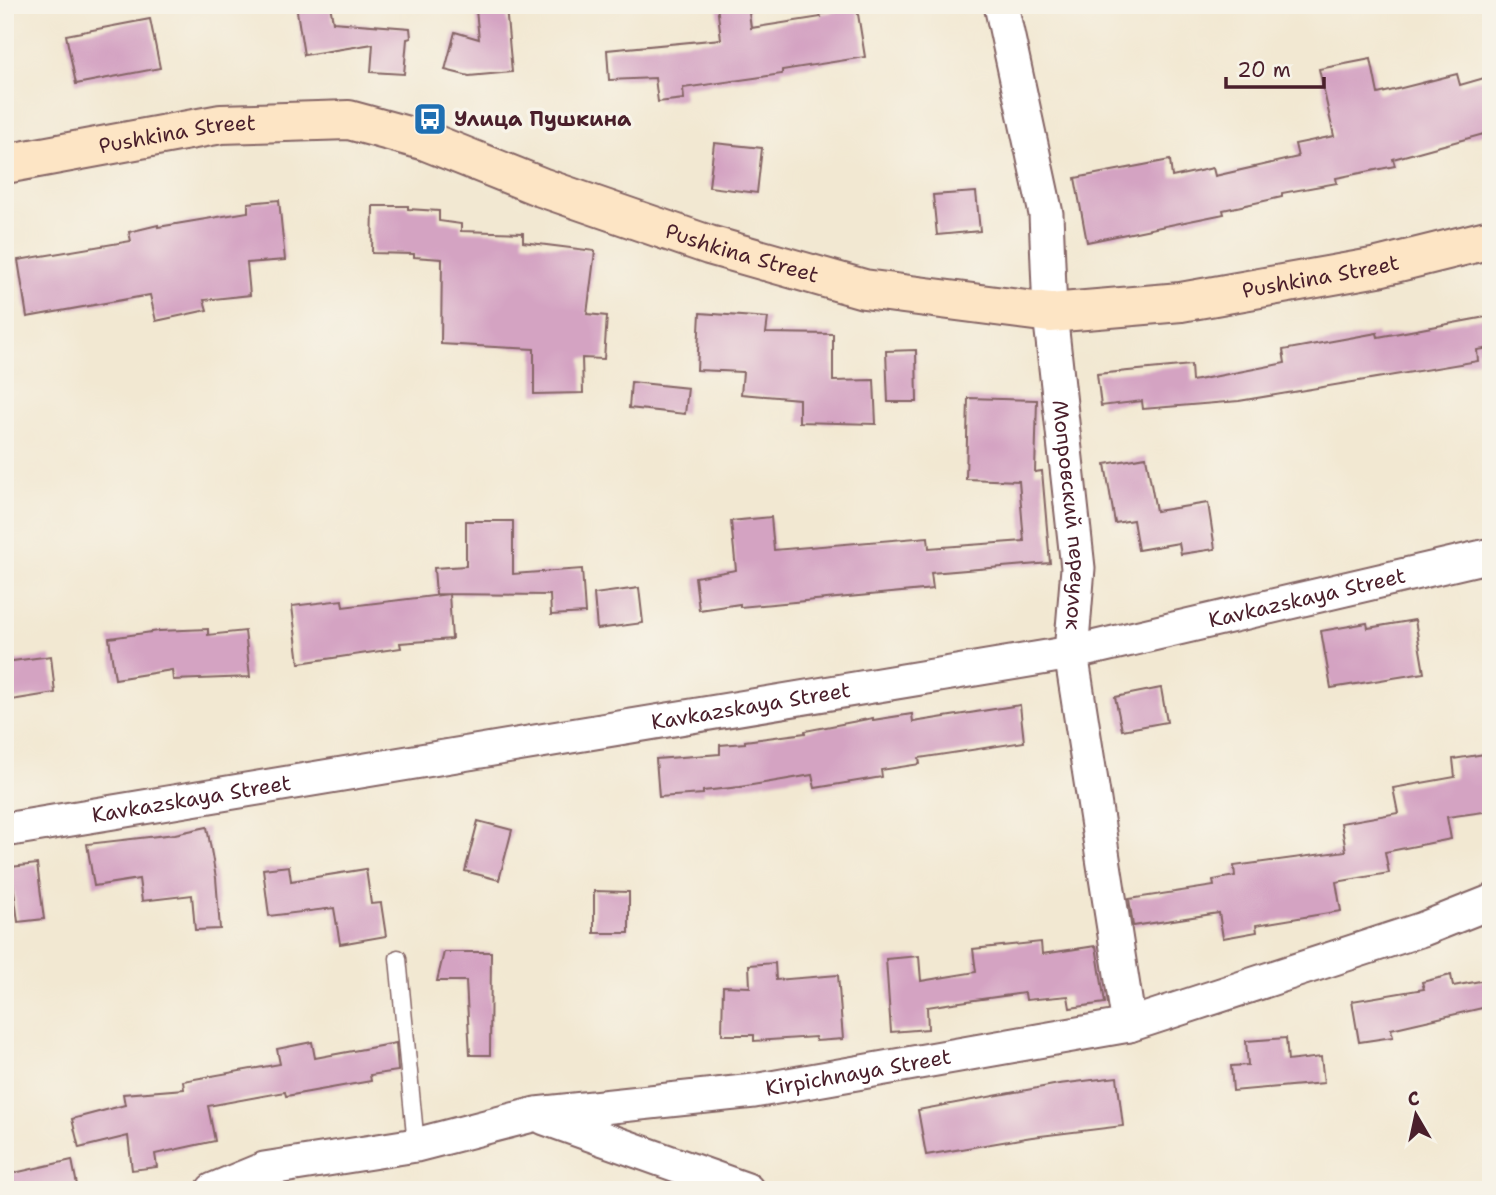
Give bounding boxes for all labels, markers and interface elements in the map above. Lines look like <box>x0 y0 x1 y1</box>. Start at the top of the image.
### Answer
scale bar <box>1226 46 1324 90</box>
text: 20 m <box>1237 56 1291 84</box>
bus stop icon: Улица Пушкина <box>411 100 449 138</box>
place label: Улица Пушкина <box>454 105 632 133</box>
street label: Pushkina Street <box>96 109 256 160</box>
street label: Pushkina Street <box>661 217 822 289</box>
street label: Pushkina Street <box>1240 248 1402 305</box>
street label: Мопровский переулок <box>1046 398 1092 631</box>
street label: Kavkazskaya Street <box>1206 561 1408 634</box>
street label: Kavkazskaya Street <box>649 676 852 736</box>
street label: Kavkazskaya Street <box>90 769 293 829</box>
street label: Kirpichnaya Street <box>763 1043 953 1103</box>
north arrow <box>1380 1080 1450 1150</box>
text: С <box>1406 1085 1421 1112</box>

